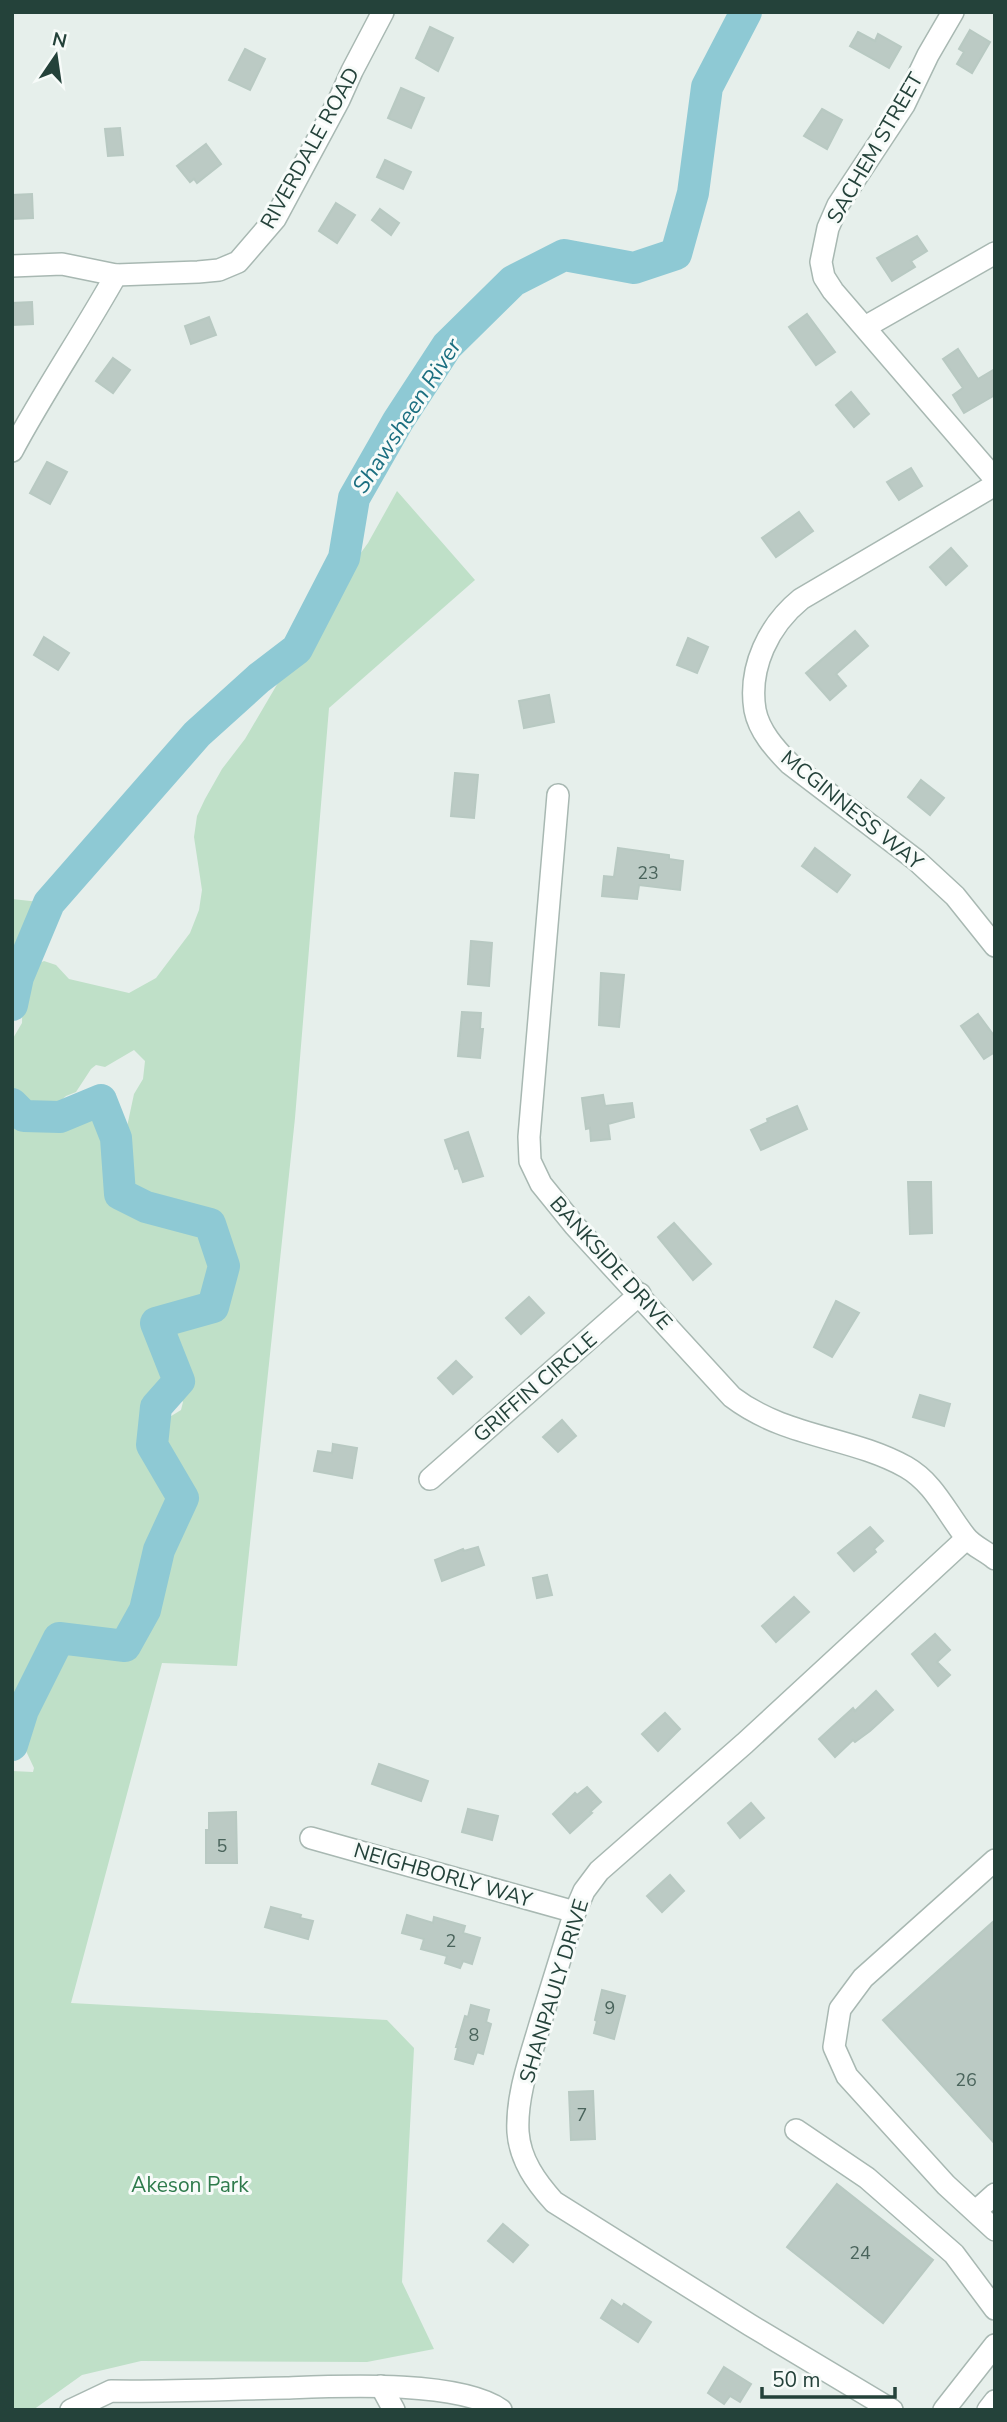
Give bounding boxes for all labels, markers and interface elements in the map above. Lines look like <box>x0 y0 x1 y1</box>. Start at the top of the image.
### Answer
north arrow <box>21 21 91 91</box>
text: N <box>50 26 69 55</box>
street label: RIVERDALE ROAD <box>254 62 366 234</box>
street label: SACHEM STREET <box>820 67 930 229</box>
water label: Shawsheen River <box>345 332 469 499</box>
street label: MCGINNESS WAY <box>775 744 929 876</box>
house number: 23 <box>637 861 659 885</box>
street label: BANKSIDE DRIVE <box>543 1190 679 1336</box>
street label: GRIFFIN CIRCLE <box>467 1326 603 1448</box>
house number: 5 <box>217 1834 227 1858</box>
street label: NEIGHBORLY WAY <box>351 1836 536 1914</box>
street label: SHANPAULY DRIVE <box>513 1896 595 2086</box>
house number: 2 <box>446 1929 456 1953</box>
house number: 9 <box>605 1996 615 2020</box>
house number: 8 <box>469 2023 479 2047</box>
house number: 26 <box>955 2068 977 2092</box>
house number: 7 <box>577 2103 587 2127</box>
park label: Akeson Park <box>131 2171 249 2199</box>
house number: 24 <box>849 2241 871 2265</box>
scale bar <box>762 2356 895 2400</box>
text: 50 m <box>772 2366 821 2394</box>

